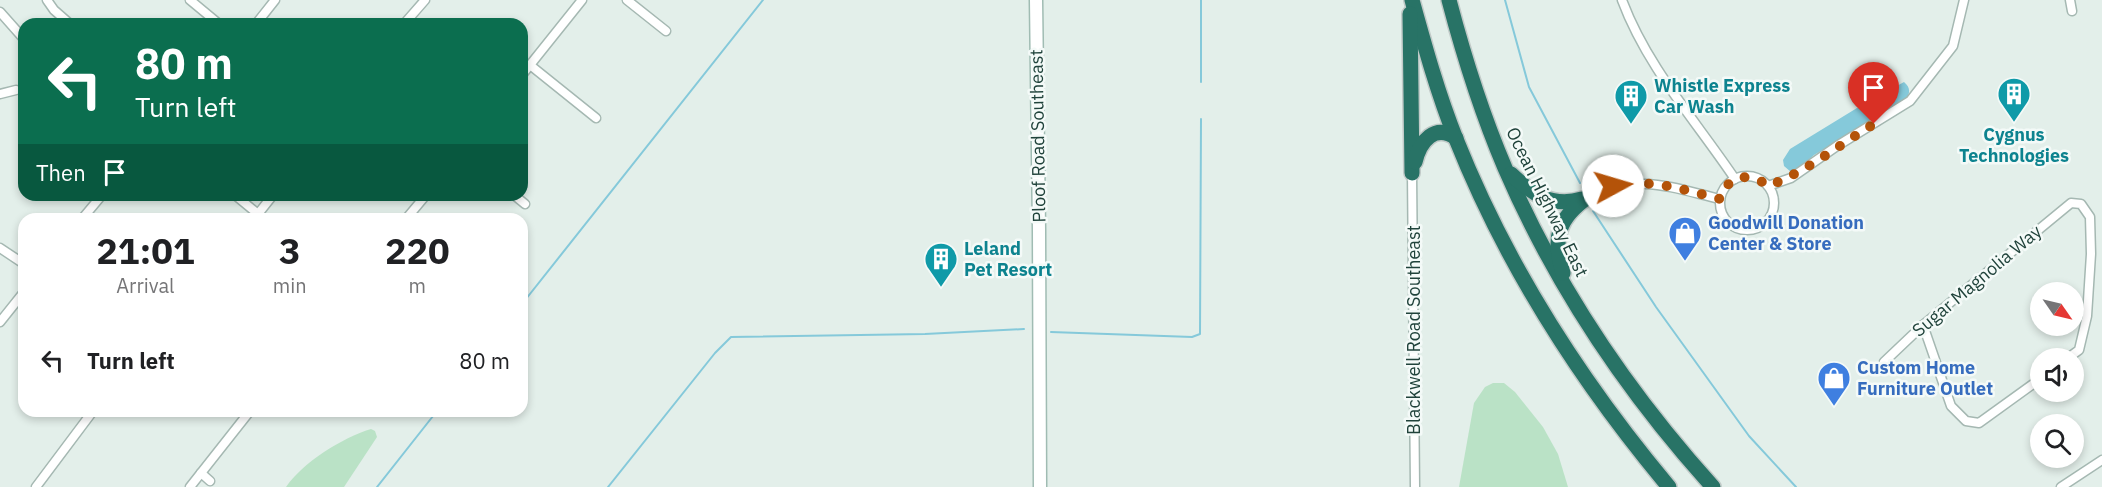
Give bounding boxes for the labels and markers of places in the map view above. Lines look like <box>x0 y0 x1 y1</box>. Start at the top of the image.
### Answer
pin <box>1848 62 1899 124</box>
place label: Whistle Express Car Wash <box>1654 74 1790 118</box>
building icon: Cygnus Technologies <box>1996 76 2032 123</box>
building icon: Whistle Express Car Wash <box>1613 78 1649 125</box>
place label: Cygnus Technologies <box>1959 123 2069 167</box>
place label: Goodwill Donation Center & Store <box>1708 211 1864 255</box>
shop icon: Goodwill Donation Center & Store <box>1667 215 1703 262</box>
place label: Leland Pet Resort <box>964 237 1052 281</box>
building icon: Leland Pet Resort <box>923 241 959 288</box>
place label: Custom Home Furniture Outlet <box>1857 356 1993 400</box>
shop icon: Custom Home Furniture Outlet <box>1816 360 1852 407</box>

